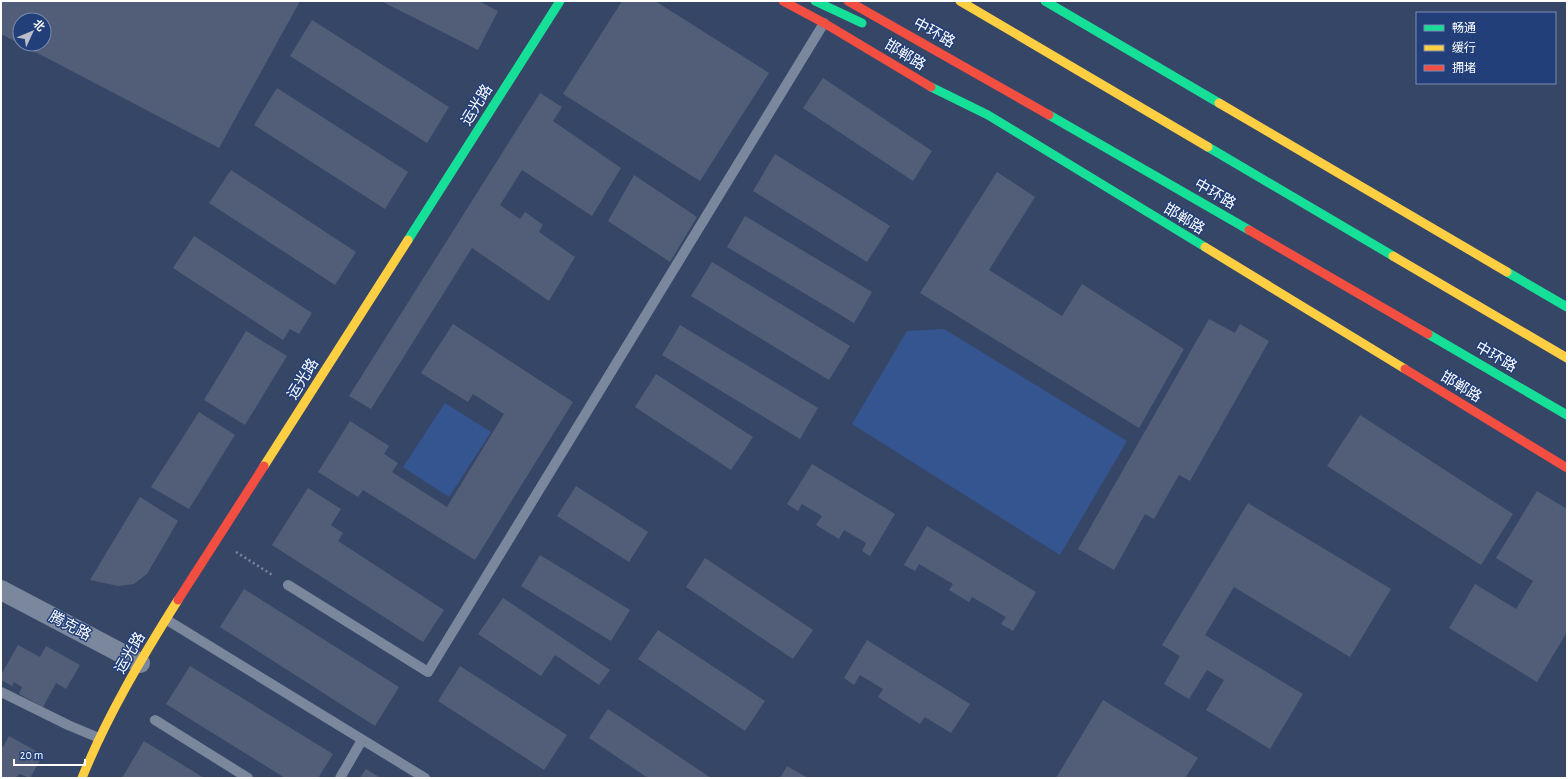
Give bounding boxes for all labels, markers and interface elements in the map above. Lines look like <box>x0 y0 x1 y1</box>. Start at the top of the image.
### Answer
north arrow <box>12 12 52 52</box>
legend <box>1416 12 1556 84</box>
street label: 中环路 <box>911 15 958 50</box>
text: 北 <box>31 18 47 33</box>
text: 畅通 <box>1452 21 1476 34</box>
street label: 邯郸路 <box>882 36 929 73</box>
text: 缓行 <box>1452 41 1476 54</box>
text: 拥堵 <box>1452 62 1476 74</box>
street label: 运光路 <box>458 81 495 128</box>
street label: 中环路 <box>1192 175 1239 212</box>
street label: 邯郸路 <box>1161 200 1208 237</box>
street label: 中环路 <box>1473 338 1520 375</box>
street label: 运光路 <box>284 355 321 402</box>
street label: 邯郸路 <box>1438 368 1485 405</box>
street label: 腾克路 <box>47 608 94 643</box>
street label: 运光路 <box>111 629 148 676</box>
scale bar <box>14 741 85 767</box>
text: 20 m <box>20 749 43 761</box>

